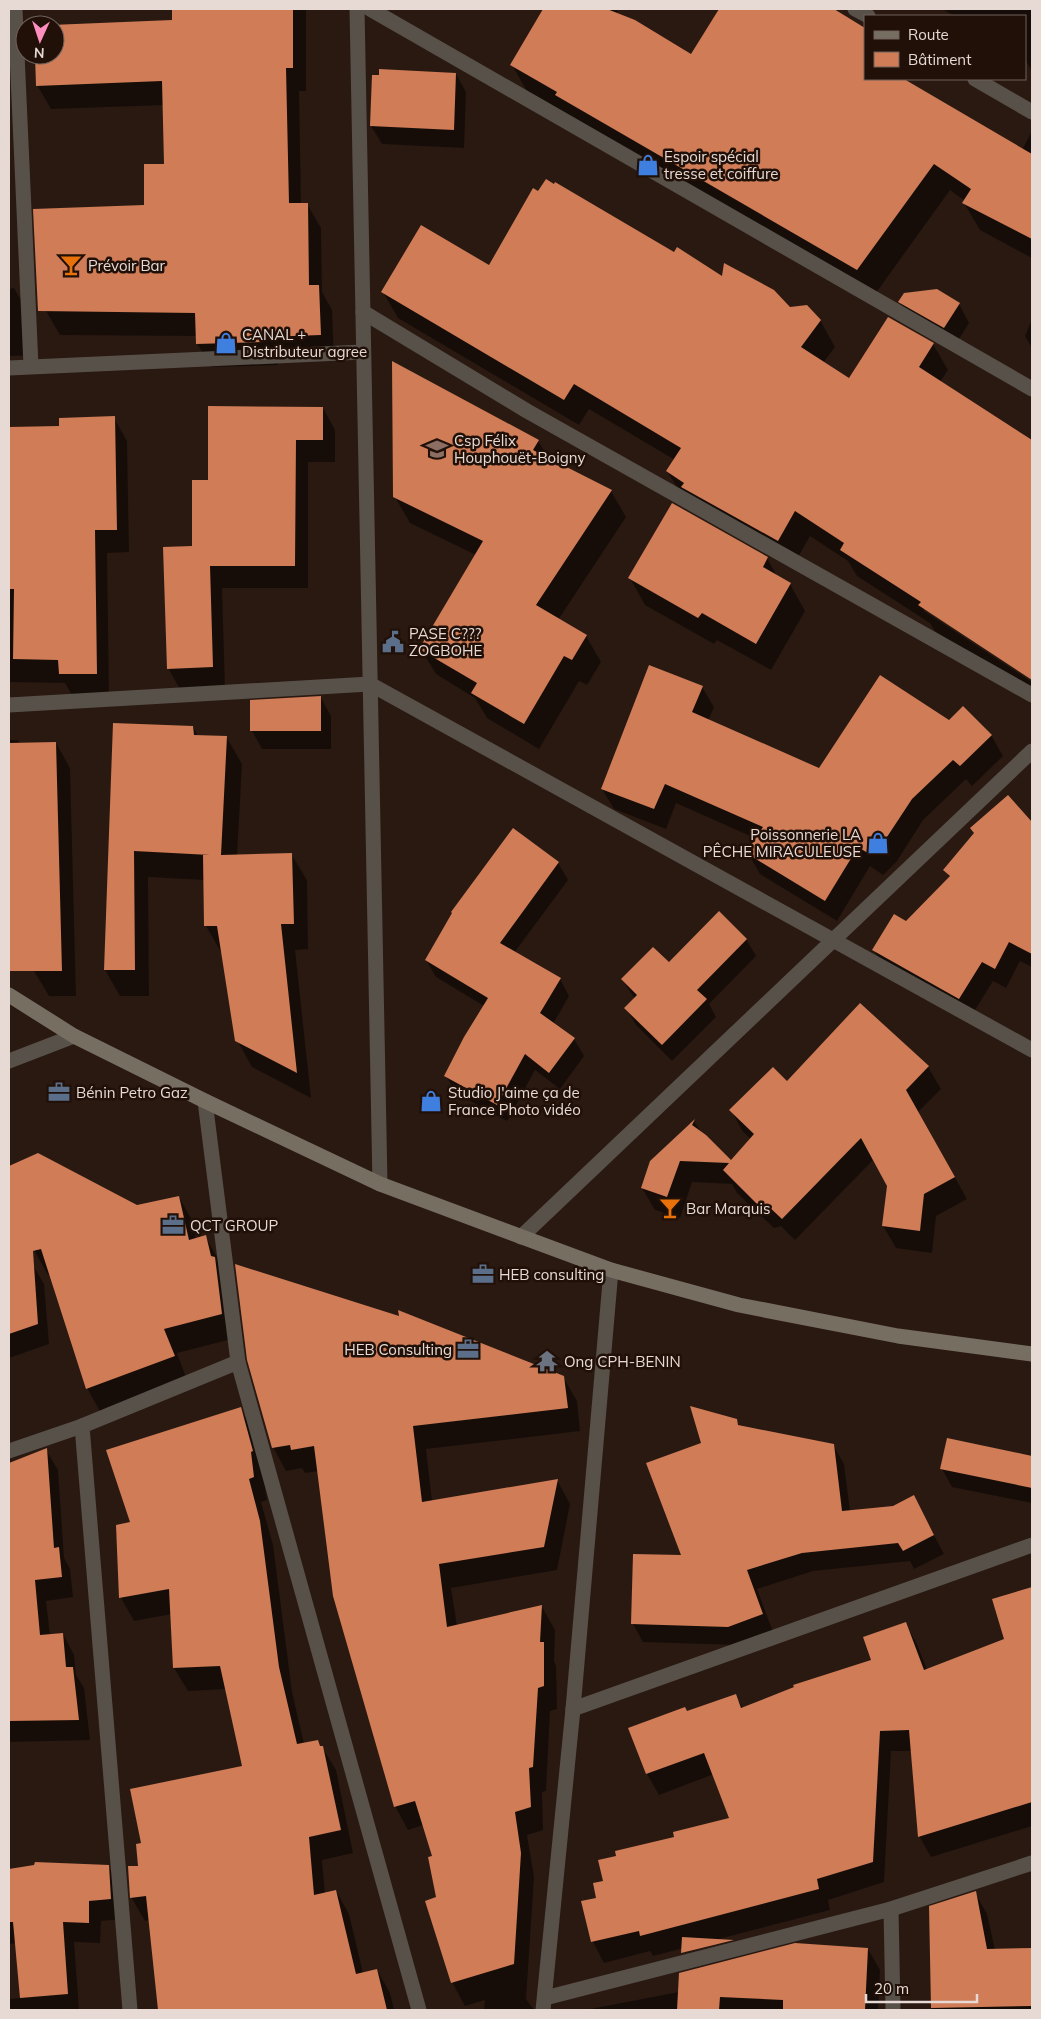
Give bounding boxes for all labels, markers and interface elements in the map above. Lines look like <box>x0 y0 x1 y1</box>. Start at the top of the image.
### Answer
north arrow <box>15 15 65 65</box>
legend <box>864 15 1026 80</box>
text: Route <box>908 25 949 44</box>
text: N <box>34 44 45 62</box>
text: Bâtiment <box>908 50 971 69</box>
place label: Espoir spécial tresse et coiffure <box>664 147 779 183</box>
shop icon: Espoir spécial tresse et coiffure <box>635 152 661 178</box>
bar icon: Prévoir Bar <box>58 252 84 278</box>
place label: Prévoir Bar <box>88 256 166 275</box>
place label: CANAL + Distributeur agree <box>242 325 367 361</box>
shop icon: CANAL + Distributeur agree <box>213 330 239 356</box>
place label: Csp Félix Houphouët-Boigny <box>454 431 585 467</box>
school or university icon: Csp Félix Houphouët-Boigny <box>424 436 450 462</box>
place label: PASE C??? ZOGBOHE <box>409 624 483 660</box>
public building icon: PASE C??? ZOGBOHE <box>380 629 406 655</box>
place label: Poissonnerie LA PÊCHE MIRACULEUSE <box>703 825 861 861</box>
shop icon: Poissonnerie LA PÊCHE MIRACULEUSE <box>865 830 891 856</box>
office icon: Bénin Petro Gaz <box>46 1079 72 1105</box>
place label: Bénin Petro Gaz <box>76 1083 188 1102</box>
place label: Studio J'aime ça de France Photo vidéo <box>448 1083 581 1119</box>
shop icon: Studio J'aime ça de France Photo vidéo <box>418 1088 444 1114</box>
bar icon: Bar Marquis <box>657 1195 683 1221</box>
place label: Bar Marquis <box>686 1199 770 1218</box>
office icon: QCT GROUP <box>160 1212 186 1238</box>
place label: QCT GROUP <box>190 1216 278 1235</box>
office icon: HEB consulting <box>470 1261 496 1287</box>
place label: HEB consulting <box>499 1265 604 1284</box>
office icon: HEB Consulting <box>455 1336 481 1362</box>
place label: HEB Consulting <box>344 1340 452 1359</box>
temple icon: Ong CPH-BENIN <box>534 1348 560 1374</box>
place label: Ong CPH-BENIN <box>564 1352 681 1371</box>
scale bar <box>866 1972 977 2004</box>
text: 20 m <box>874 1979 909 1998</box>

